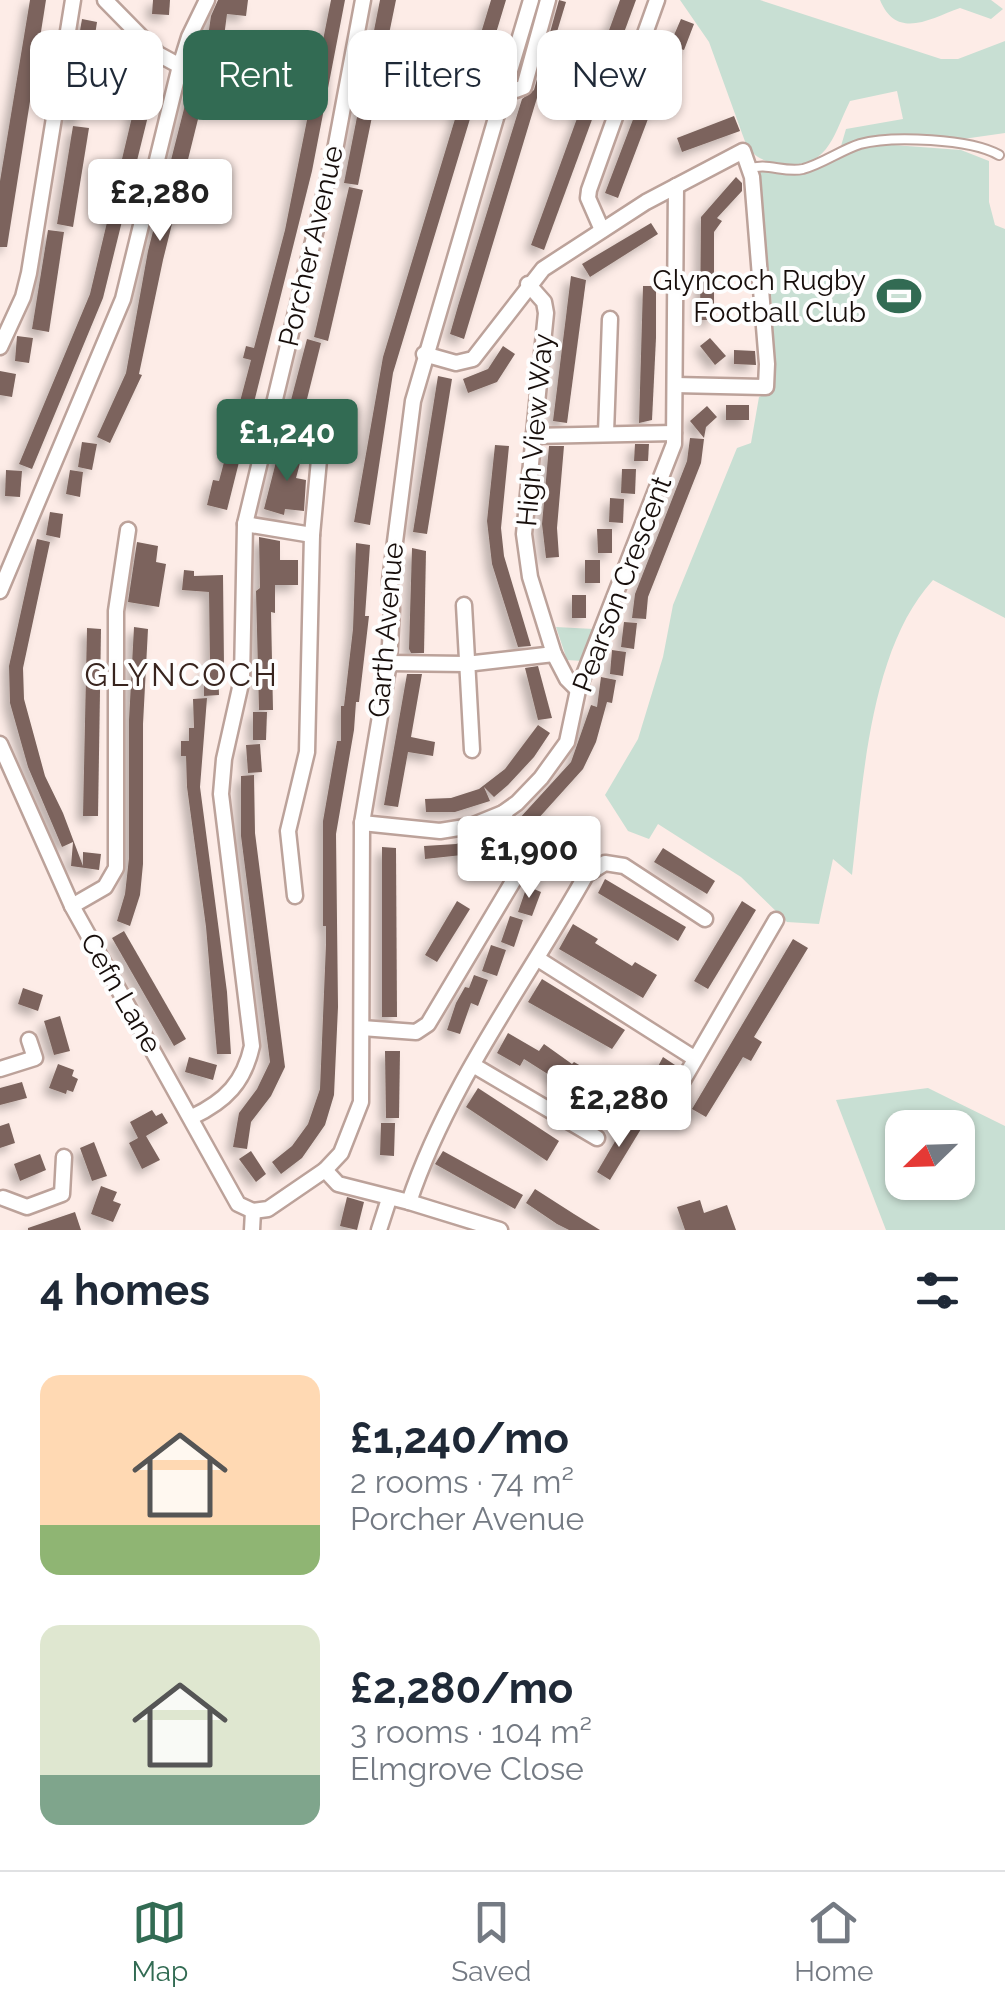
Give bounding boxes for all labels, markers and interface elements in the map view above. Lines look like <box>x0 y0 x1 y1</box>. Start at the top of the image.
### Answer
chip: Buy <box>30 30 163 120</box>
chip: Rent <box>183 30 328 120</box>
chip: Filters <box>348 30 517 120</box>
chip: New <box>537 30 682 120</box>
street label: Porcher Avenue <box>272 142 350 350</box>
pin: £2,280 <box>79 159 241 244</box>
text: £2,280 <box>110 173 210 210</box>
place label: Glyncoch Rugby Football Club <box>653 264 866 329</box>
sports icon: Glyncoch Rugby Football Club <box>875 272 923 320</box>
street label: High View Way <box>510 332 560 528</box>
pin: £1,240 <box>206 399 368 484</box>
text: £1,240 <box>239 413 335 450</box>
street label: Pearson Crescent <box>566 471 678 696</box>
street label: Garth Avenue <box>362 541 410 719</box>
district label: GLYNCOCH <box>85 656 279 693</box>
pin: £1,900 <box>448 816 610 901</box>
text: £1,900 <box>480 830 578 867</box>
street label: Cefn Lane <box>74 927 168 1059</box>
pin: £2,280 <box>538 1065 700 1150</box>
text: £2,280 <box>569 1079 669 1116</box>
north arrow <box>885 1110 975 1200</box>
map controls <box>885 1110 975 1200</box>
icon: filters <box>910 1263 965 1318</box>
text: 4 homes <box>40 1266 210 1315</box>
text: £1,240/mo <box>350 1414 569 1463</box>
icon: home <box>120 1415 240 1535</box>
text: 2 rooms · 74 m² <box>350 1463 574 1500</box>
text: Porcher Avenue <box>350 1500 584 1537</box>
text: £2,280/mo <box>350 1664 573 1713</box>
icon: home <box>120 1665 240 1785</box>
text: 3 rooms · 104 m² <box>350 1713 592 1750</box>
text: Elmgrove Close <box>350 1750 584 1787</box>
tab: Map <box>131 1895 188 1988</box>
tab: Saved <box>451 1895 531 1988</box>
tab: Home <box>794 1895 874 1988</box>

